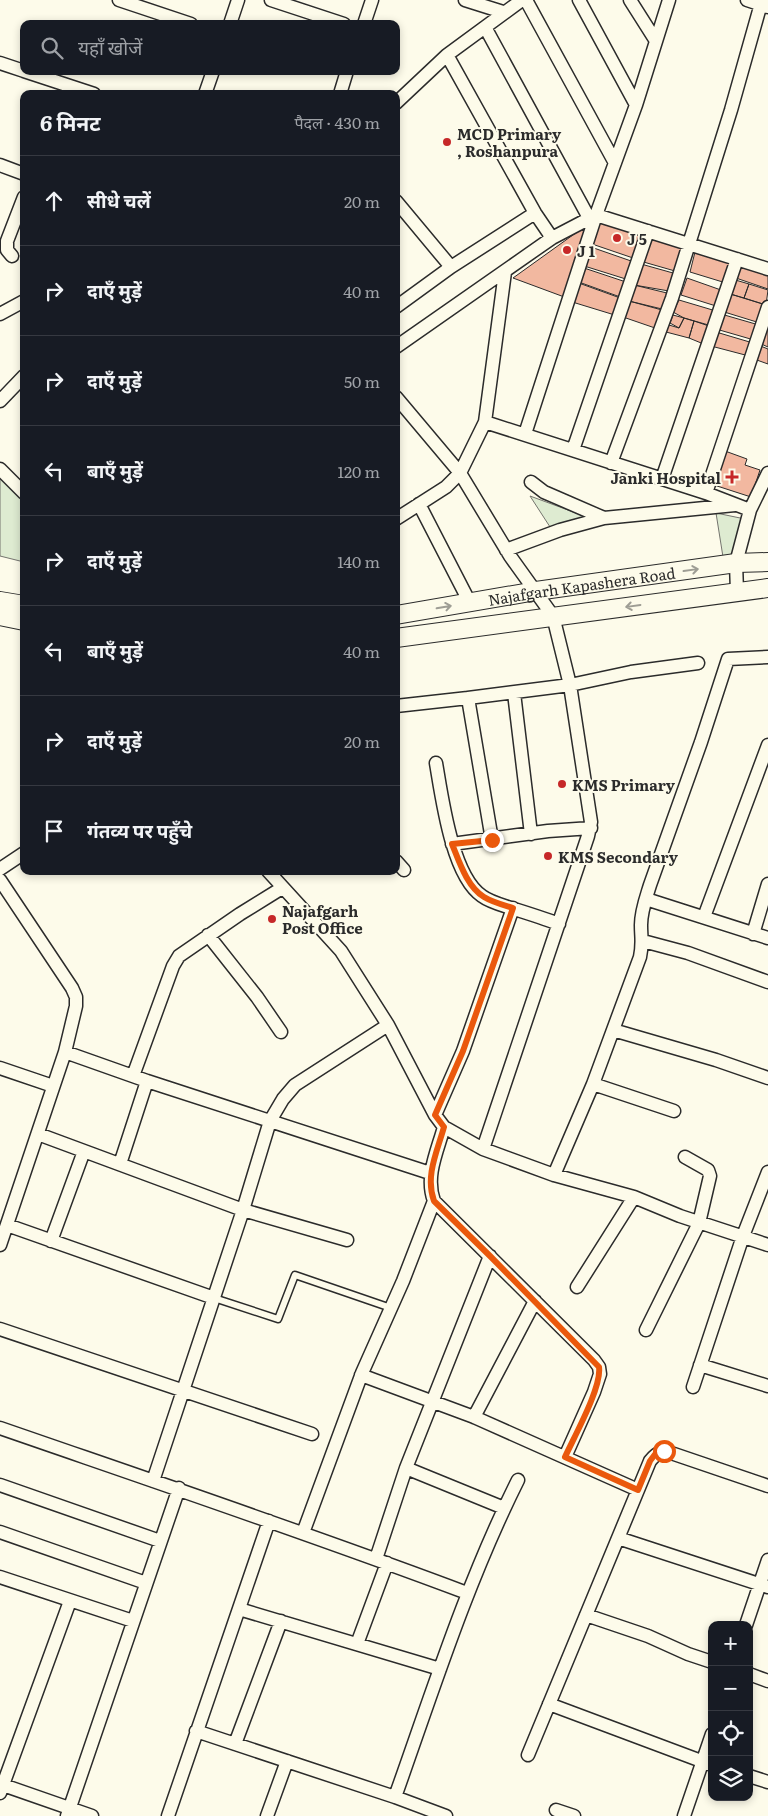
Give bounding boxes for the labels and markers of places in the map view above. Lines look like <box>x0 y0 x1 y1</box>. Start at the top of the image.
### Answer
place label: MCD Primary , Roshanpura <box>457 122 562 162</box>
marker: MCD Primary , Roshanpura <box>441 136 453 148</box>
place label: J 5 <box>627 227 647 250</box>
marker: J 5 <box>611 232 623 244</box>
place label: J 1 <box>577 239 595 262</box>
marker: J 1 <box>561 244 573 256</box>
place label: Janki Hospital <box>610 466 722 489</box>
marker: Janki Hospital <box>725 470 739 484</box>
place label: KMS Primary <box>572 773 676 796</box>
marker: KMS Primary <box>556 778 568 790</box>
place label: KMS Secondary <box>558 845 679 868</box>
marker: KMS Secondary <box>542 850 554 862</box>
place label: Najafgarh Post Office <box>282 899 363 939</box>
marker: Najafgarh Post Office <box>266 913 278 925</box>

